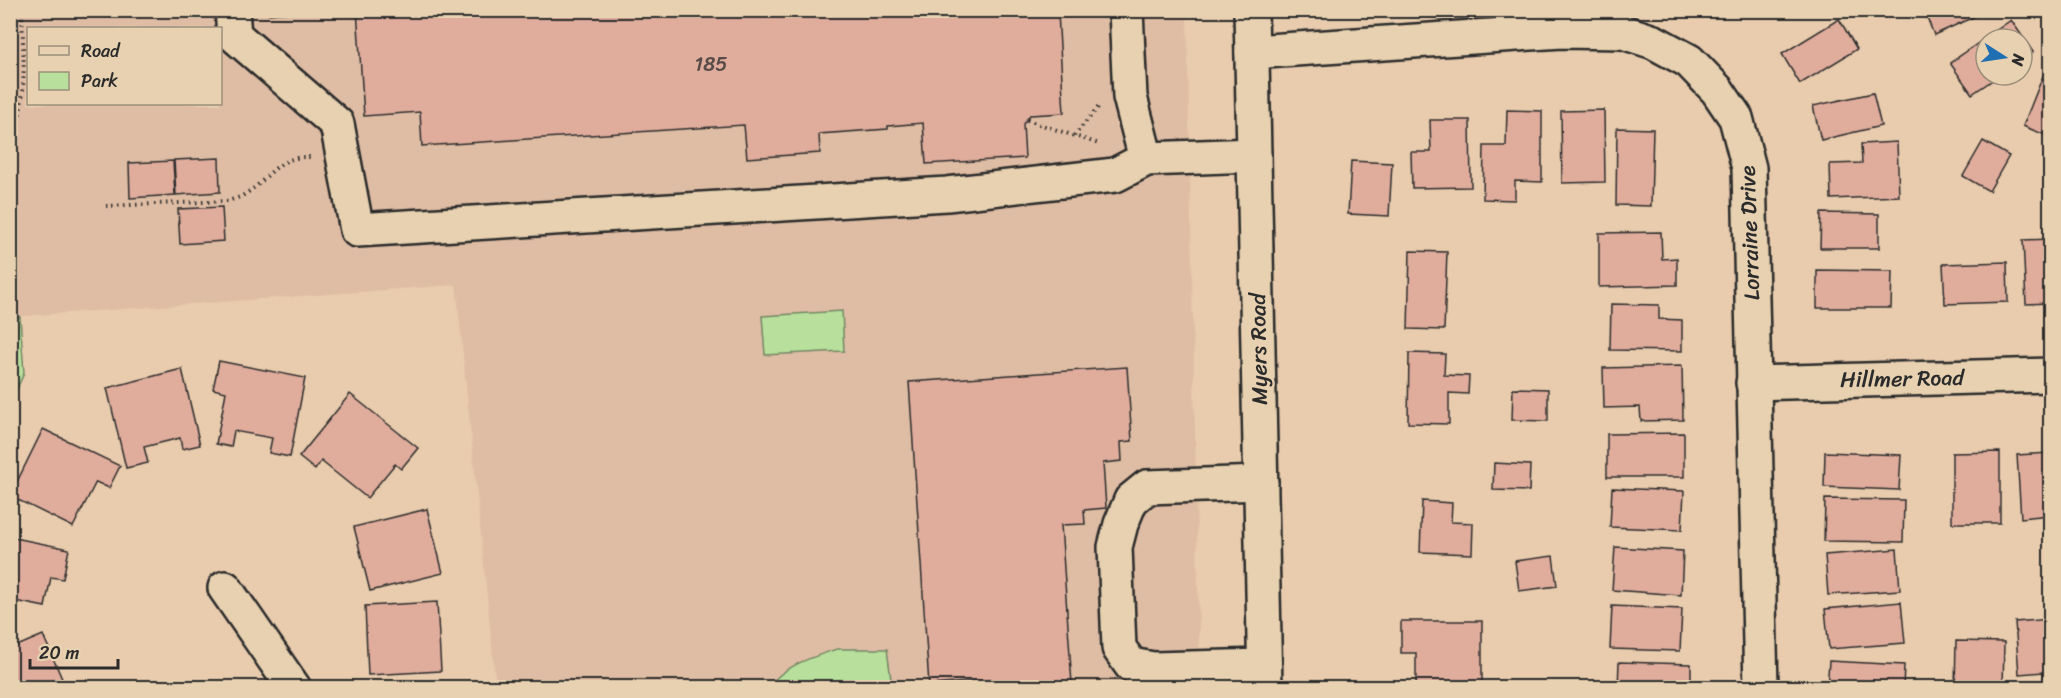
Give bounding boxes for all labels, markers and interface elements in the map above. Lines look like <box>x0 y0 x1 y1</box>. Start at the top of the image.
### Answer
legend <box>27 27 222 105</box>
north arrow <box>1974 27 2034 87</box>
text: Road <box>81 35 121 67</box>
house number: 185 <box>695 47 727 82</box>
text: N <box>2003 51 2034 69</box>
text: Park <box>81 65 118 97</box>
street label: Lorraine Drive <box>1728 165 1771 301</box>
street label: Myers Road <box>1238 291 1279 405</box>
street label: Hillmer Road <box>1840 358 1966 399</box>
scale bar <box>30 632 118 670</box>
text: 20 m <box>39 637 79 669</box>

